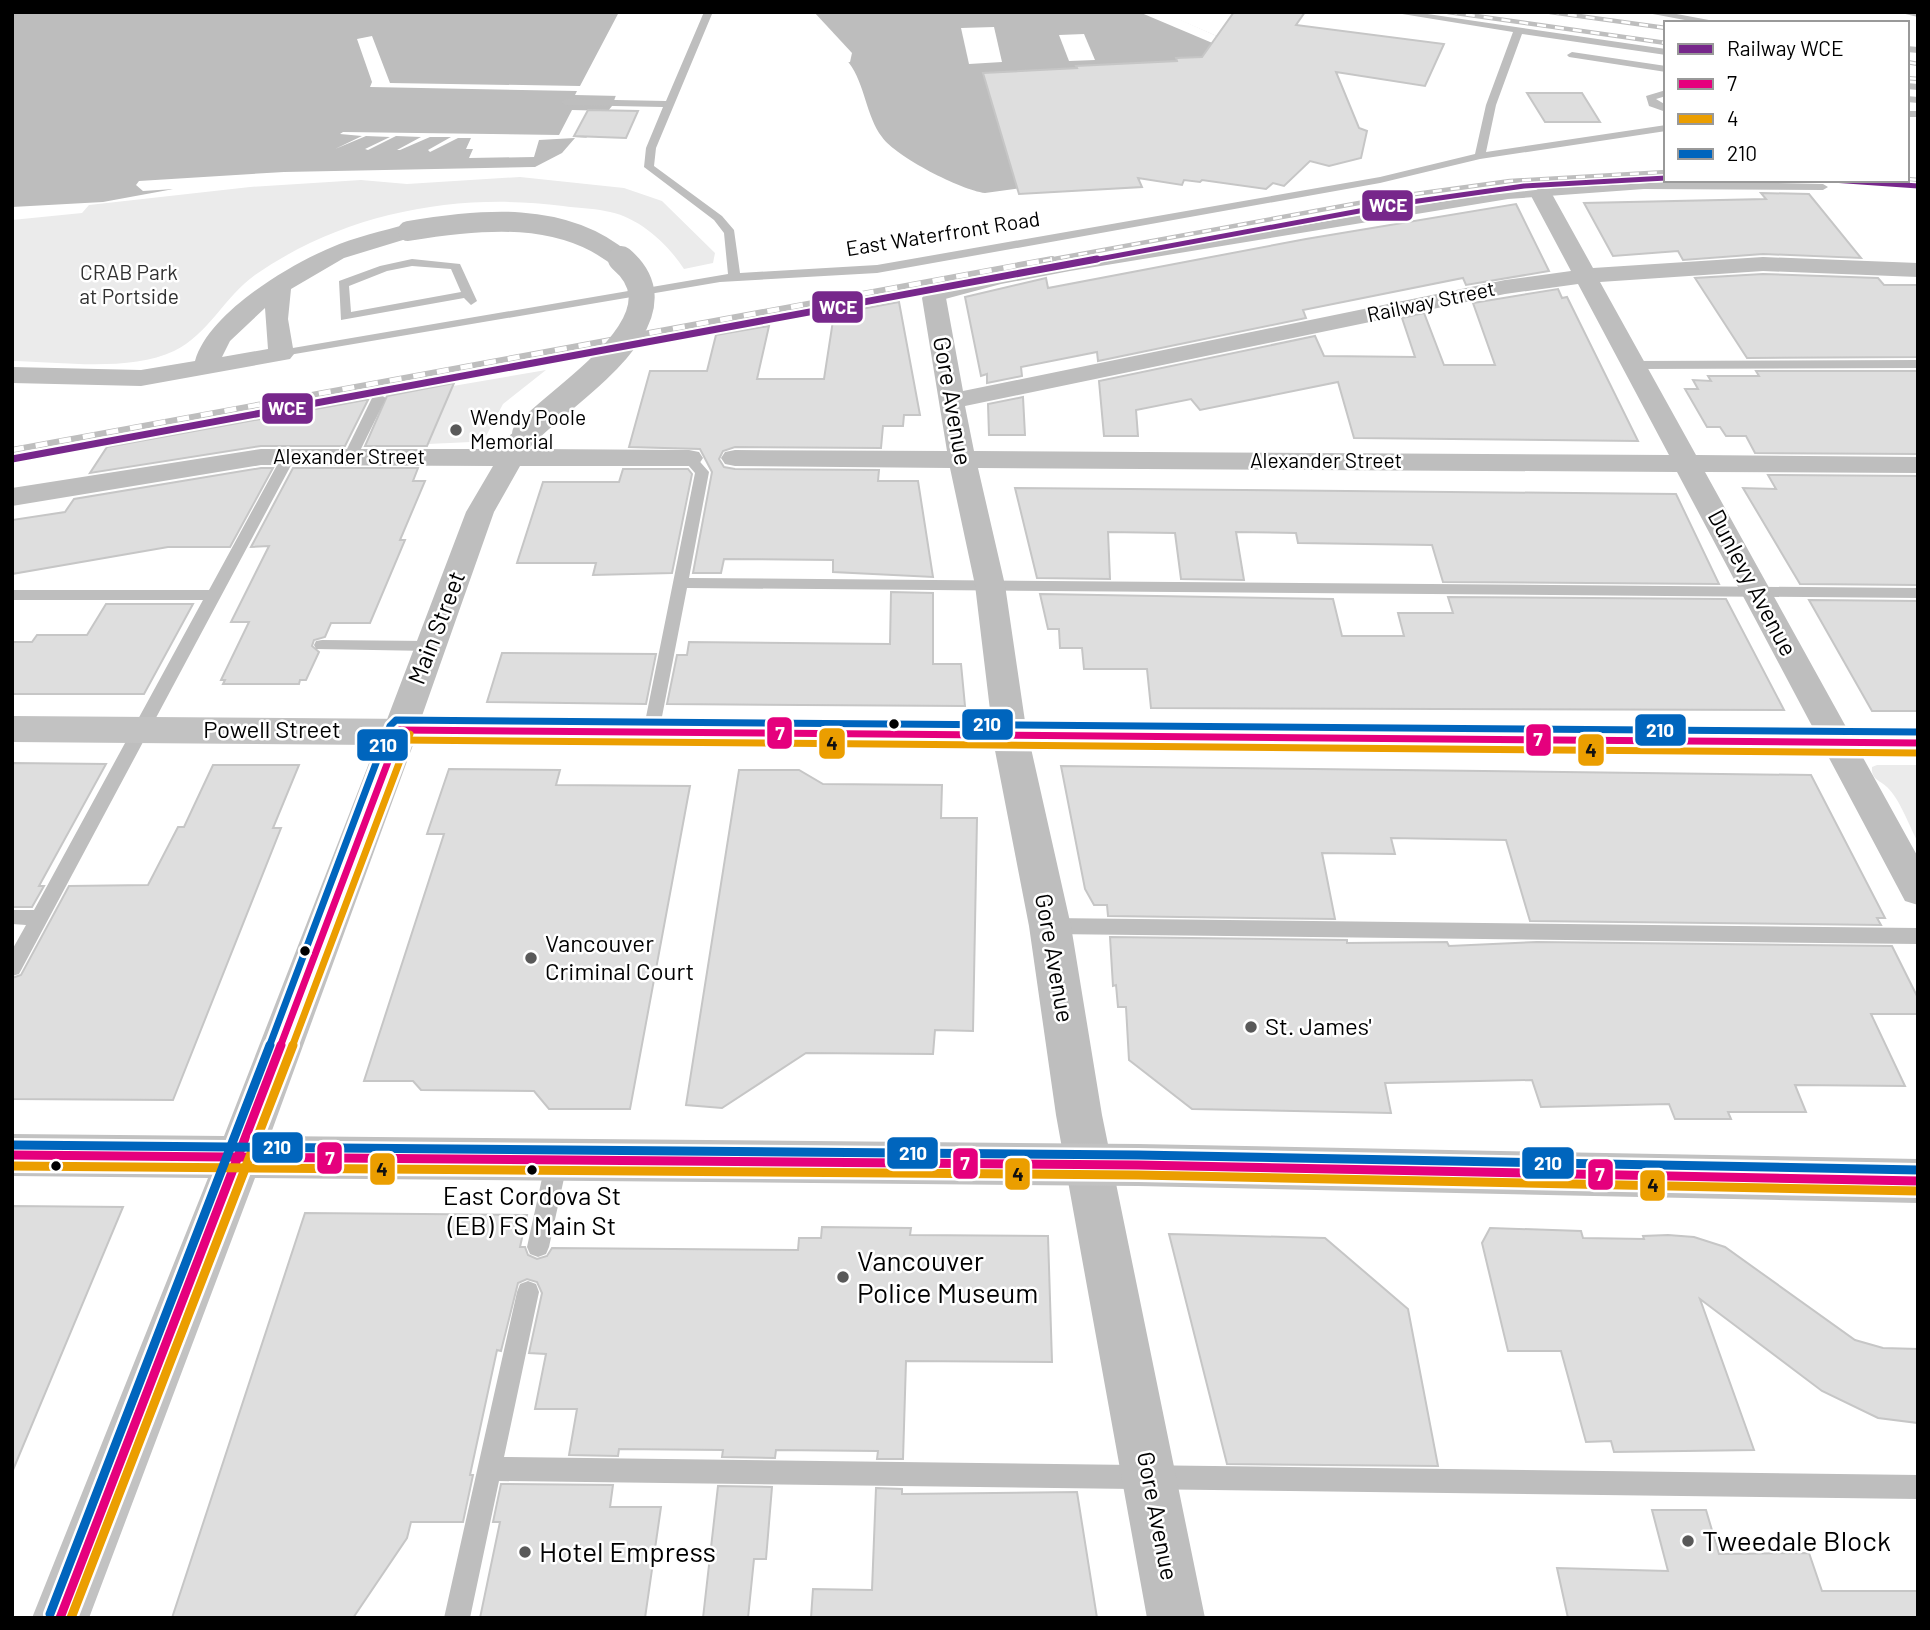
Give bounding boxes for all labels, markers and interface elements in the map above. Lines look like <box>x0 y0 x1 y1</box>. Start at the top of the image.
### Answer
legend <box>1664 21 1909 182</box>
text: Railway WCE <box>1727 35 1844 60</box>
text: 7 <box>1727 70 1737 95</box>
text: 4 <box>1727 105 1739 130</box>
text: 210 <box>1727 140 1757 165</box>
line badge: WCE <box>1361 189 1414 222</box>
text: WCE <box>1369 193 1407 216</box>
street label: East Waterfront Road <box>844 205 1041 260</box>
park label: CRAB Park at Portside <box>79 259 179 308</box>
street label: Railway Street <box>1364 275 1497 326</box>
line badge: WCE <box>811 290 864 324</box>
text: WCE <box>819 295 857 318</box>
street label: Gore Avenue <box>928 334 979 467</box>
line badge: WCE <box>261 392 314 425</box>
text: WCE <box>268 396 306 419</box>
place label: Wendy Poole Memorial <box>470 404 586 453</box>
marker: Wendy Poole Memorial <box>448 422 464 438</box>
street label: Alexander Street <box>273 443 425 468</box>
street label: Alexander Street <box>1250 447 1402 472</box>
street label: Dunlevy Avenue <box>1703 504 1804 661</box>
street label: Main Street <box>401 567 470 688</box>
line badge: 210 <box>961 708 1014 741</box>
text: 210 <box>973 712 1001 735</box>
line badge: 210 <box>1634 713 1687 747</box>
street label: Powell Street <box>203 714 341 743</box>
line badge: 7 <box>766 716 793 750</box>
unlabelled marker <box>887 717 901 731</box>
text: 210 <box>1646 718 1674 741</box>
text: 7 <box>775 721 785 744</box>
line badge: 7 <box>1525 723 1552 757</box>
line badge: 4 <box>818 727 846 760</box>
text: 7 <box>1533 727 1543 750</box>
line badge: 210 <box>356 728 409 762</box>
text: 4 <box>826 731 838 754</box>
text: 210 <box>369 733 397 756</box>
line badge: 4 <box>1577 733 1605 767</box>
text: 4 <box>1585 738 1597 761</box>
street label: Gore Avenue <box>1030 891 1081 1024</box>
place label: Vancouver Criminal Court <box>545 928 694 985</box>
unlabelled marker <box>298 944 312 958</box>
marker: Vancouver Criminal Court <box>523 950 539 966</box>
place label: St. James' <box>1265 1011 1372 1040</box>
marker: St. James' <box>1243 1019 1259 1035</box>
line badge: 210 <box>251 1131 304 1164</box>
text: 210 <box>263 1135 291 1158</box>
line badge: 210 <box>886 1136 939 1170</box>
line badge: 7 <box>316 1141 343 1175</box>
text: 210 <box>899 1141 927 1164</box>
text: 7 <box>325 1146 335 1169</box>
line badge: 210 <box>1521 1146 1575 1180</box>
line badge: 7 <box>952 1147 979 1180</box>
text: 7 <box>960 1151 970 1174</box>
text: 210 <box>1534 1151 1562 1174</box>
line badge: 4 <box>369 1152 396 1186</box>
text: 4 <box>376 1157 388 1180</box>
line badge: 4 <box>1004 1157 1031 1191</box>
line badge: 7 <box>1587 1158 1614 1191</box>
unlabelled marker <box>49 1159 63 1173</box>
text: 4 <box>1012 1162 1024 1185</box>
text: 7 <box>1595 1162 1605 1185</box>
marker: East Cordova St (EB) FS Main St <box>525 1163 539 1177</box>
line badge: 4 <box>1639 1169 1666 1202</box>
text: 4 <box>1647 1173 1659 1196</box>
place label: East Cordova St (EB) FS Main St <box>443 1179 621 1240</box>
place label: Vancouver Police Museum <box>857 1243 1039 1309</box>
marker: Vancouver Police Museum <box>835 1269 851 1285</box>
street label: Gore Avenue <box>1132 1449 1185 1582</box>
place label: Tweedale Block <box>1702 1523 1891 1557</box>
marker: Tweedale Block <box>1680 1533 1696 1549</box>
place label: Hotel Empress <box>539 1534 716 1568</box>
marker: Hotel Empress <box>517 1544 533 1560</box>

